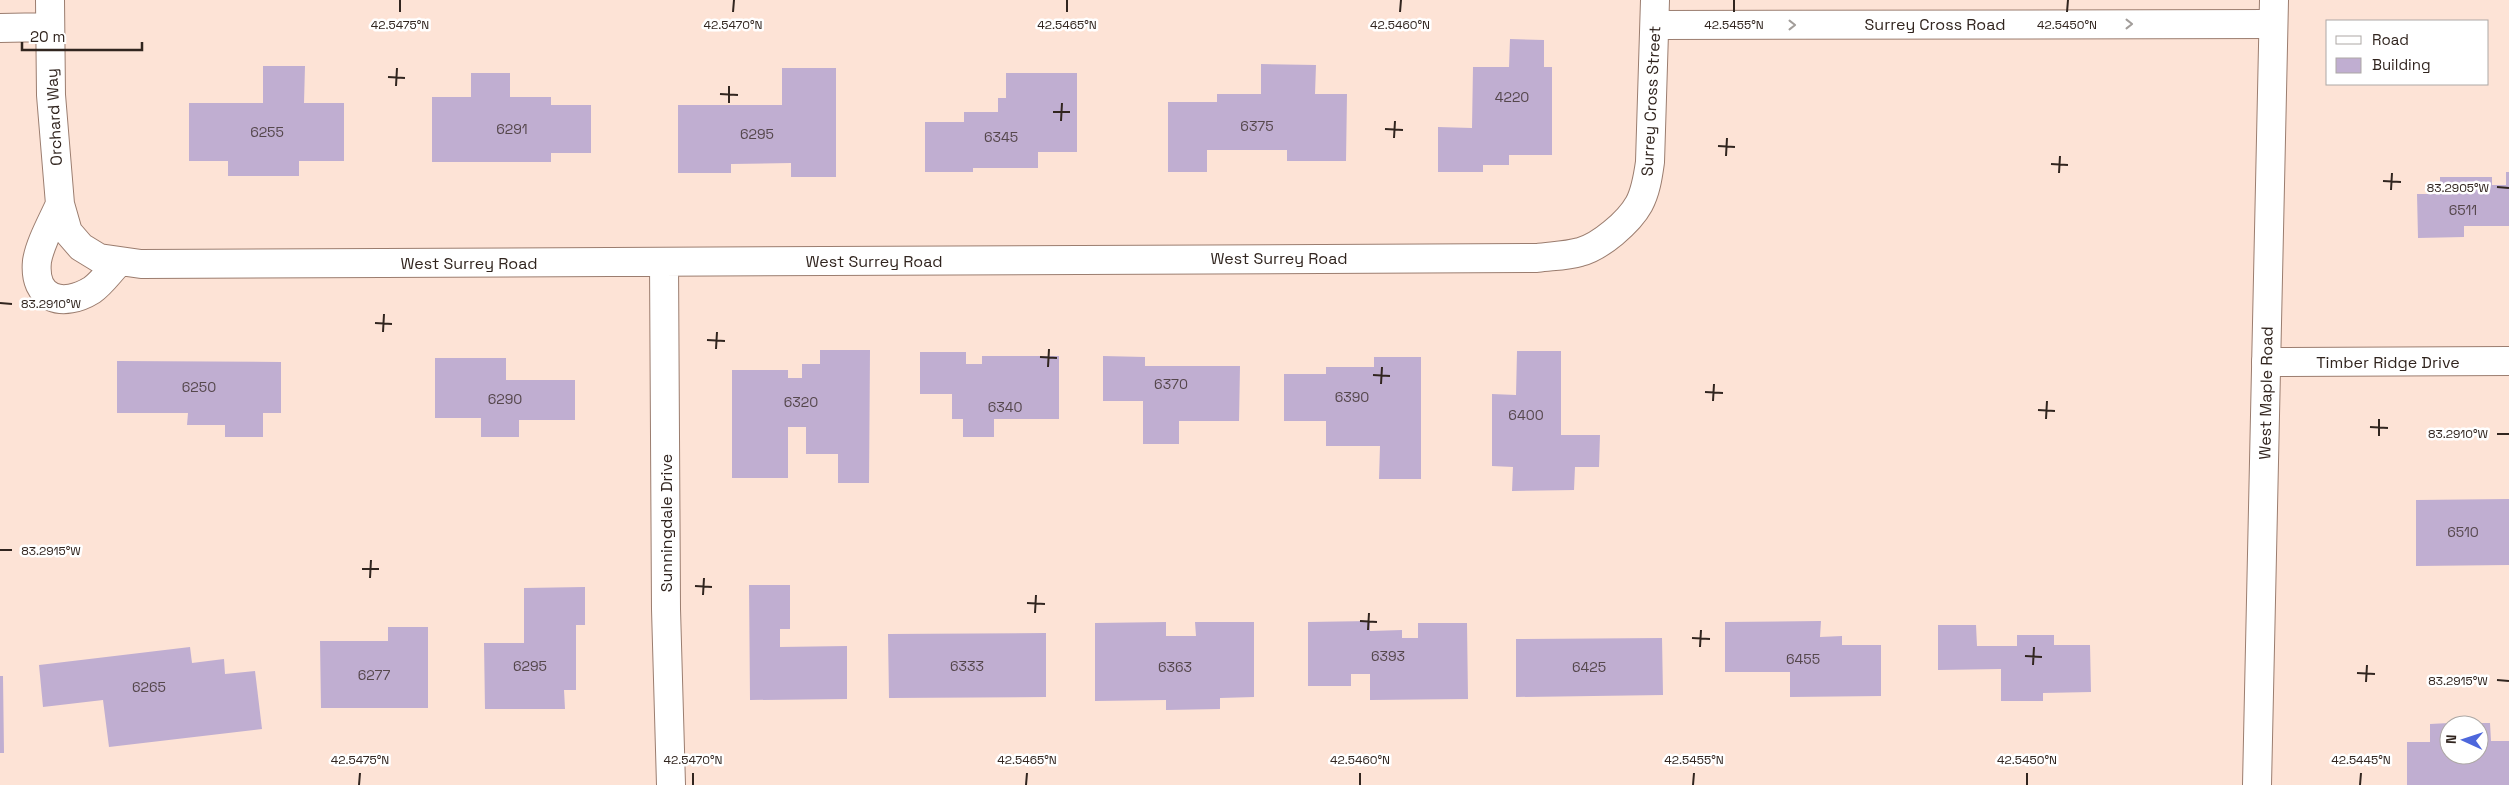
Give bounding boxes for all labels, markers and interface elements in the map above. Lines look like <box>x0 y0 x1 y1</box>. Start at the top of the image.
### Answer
street label: Surrey Cross Road <box>1865 14 2005 35</box>
text: 42.5475°N <box>371 17 429 33</box>
text: 42.5470°N <box>704 17 763 33</box>
text: 42.5465°N <box>1037 17 1097 33</box>
text: 42.5460°N <box>1370 17 1430 33</box>
text: 42.5455°N <box>1704 17 1764 33</box>
text: 42.5450°N <box>2037 17 2097 33</box>
one-way arrow <box>2126 19 2134 29</box>
scale bar <box>22 20 142 52</box>
one-way arrow <box>1788 20 1796 30</box>
legend <box>2326 20 2489 85</box>
street label: Surrey Cross Street <box>1637 25 1665 177</box>
text: 20 m <box>30 27 65 46</box>
text: Road <box>2372 30 2409 49</box>
text: Building <box>2372 55 2431 74</box>
street label: Orchard Way <box>41 68 67 166</box>
house number: 4220 <box>1495 88 1529 106</box>
house number: 6375 <box>1240 117 1274 135</box>
house number: 6291 <box>496 120 528 138</box>
house number: 6255 <box>250 123 284 141</box>
house number: 6295 <box>740 125 774 143</box>
house number: 6345 <box>984 128 1018 146</box>
text: 83.2905°W <box>2427 180 2490 196</box>
house number: 6511 <box>2449 201 2477 219</box>
street label: West Surrey Road <box>1211 248 1348 269</box>
street label: West Surrey Road <box>806 251 943 272</box>
street label: West Surrey Road <box>401 253 538 274</box>
text: 83.2910°W <box>21 296 82 312</box>
street label: West Maple Road <box>2254 326 2278 460</box>
street label: Timber Ridge Drive <box>2316 352 2460 373</box>
house number: 6370 <box>1154 375 1188 393</box>
house number: 6250 <box>182 378 216 396</box>
house number: 6390 <box>1335 388 1369 406</box>
house number: 6290 <box>488 390 522 408</box>
house number: 6320 <box>784 393 818 411</box>
house number: 6340 <box>988 398 1022 416</box>
house number: 6400 <box>1508 406 1544 424</box>
text: 83.2910°W <box>2428 426 2489 442</box>
street label: Sunningdale Drive <box>656 454 677 592</box>
house number: 6510 <box>2447 523 2479 541</box>
text: 83.2915°W <box>21 543 81 559</box>
house number: 6393 <box>1371 647 1405 665</box>
house number: 6455 <box>1786 650 1820 668</box>
house number: 6295 <box>513 657 547 675</box>
house number: 6333 <box>950 657 984 675</box>
house number: 6363 <box>1158 658 1192 676</box>
house number: 6425 <box>1572 658 1606 676</box>
house number: 6277 <box>358 666 390 684</box>
text: 83.2915°W <box>2428 673 2488 689</box>
house number: 6265 <box>132 678 166 696</box>
north arrow <box>2439 715 2489 765</box>
text: N <box>2442 734 2460 744</box>
text: 42.5475°N <box>331 752 389 768</box>
text: 42.5470°N <box>664 752 723 768</box>
text: 42.5465°N <box>997 752 1057 768</box>
text: 42.5460°N <box>1330 752 1390 768</box>
text: 42.5455°N <box>1664 752 1724 768</box>
text: 42.5450°N <box>1997 752 2057 768</box>
text: 42.5445°N <box>2331 752 2391 768</box>

